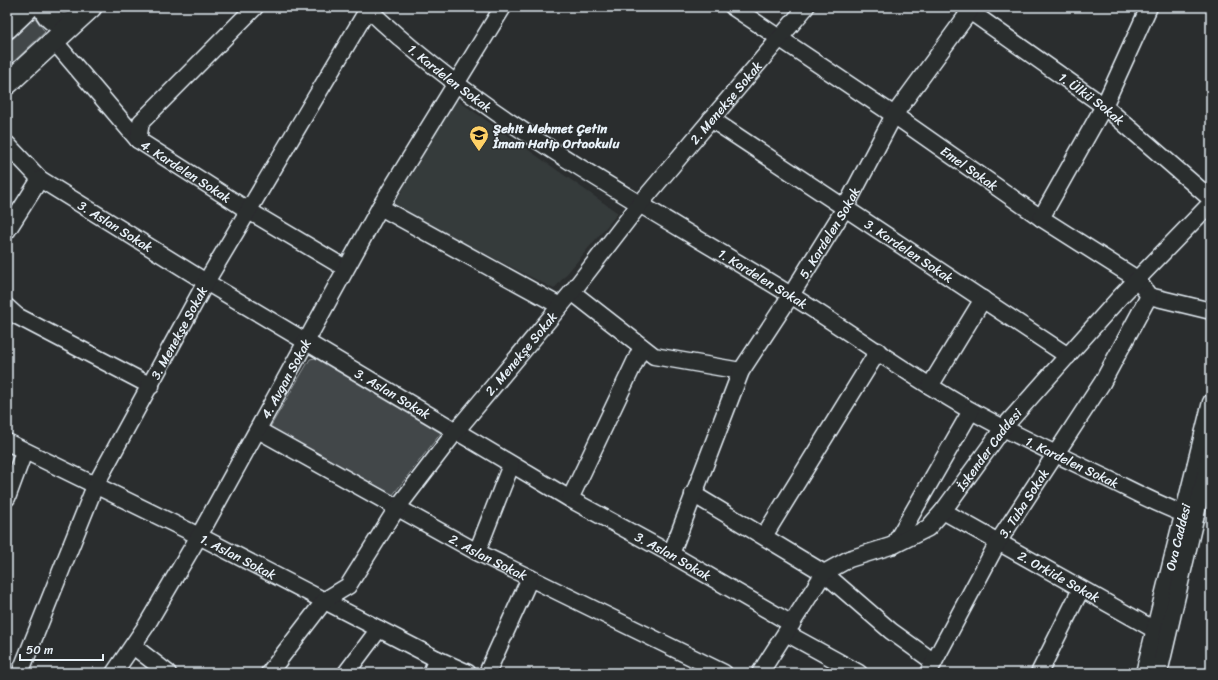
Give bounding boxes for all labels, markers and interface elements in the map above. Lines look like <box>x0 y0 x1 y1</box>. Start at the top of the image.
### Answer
street label: 1. Kardelen Sokak <box>402 38 497 118</box>
street label: 2. Menekşe Sokak <box>684 56 768 150</box>
street label: 1. Ülkü Sokak <box>1054 66 1130 131</box>
place label: Şehit Mehmet Çetin İmam Hatip Ortaokulu <box>492 117 621 155</box>
school or university icon: Şehit Mehmet Çetin İmam Hatip Ortaokulu <box>468 124 490 152</box>
street label: 4. Kardelen Sokak <box>136 133 236 209</box>
street label: Emel Sokak <box>935 140 1003 197</box>
street label: 5. Kardelen Sokak <box>793 183 866 283</box>
street label: 3. Aslan Sokak <box>73 194 157 258</box>
street label: 3. Kardelen Sokak <box>860 213 958 289</box>
street label: 1. Kardelen Sokak <box>713 242 812 315</box>
street label: 3. Menekşe Sokak <box>144 282 214 384</box>
street label: 2. Menekşe Sokak <box>479 307 563 401</box>
street label: 4. Avgan Sokak <box>255 334 318 423</box>
street label: 3. Aslan Sokak <box>350 362 435 425</box>
street label: İskender Caddesi <box>950 403 1028 497</box>
street label: 1. Kardelen Sokak <box>1021 430 1123 495</box>
street label: 3. Tuba Sokak <box>992 464 1055 543</box>
street label: Ova Caddesi <box>1159 501 1198 573</box>
street label: 3. Aslan Sokak <box>630 525 716 587</box>
street label: 1. Aslan Sokak <box>196 527 280 586</box>
street label: 2. Aslan Sokak <box>445 528 531 587</box>
street label: 2. Orkide Sokak <box>1013 544 1104 609</box>
scale bar <box>20 636 103 662</box>
text: 50 m <box>26 639 53 661</box>

